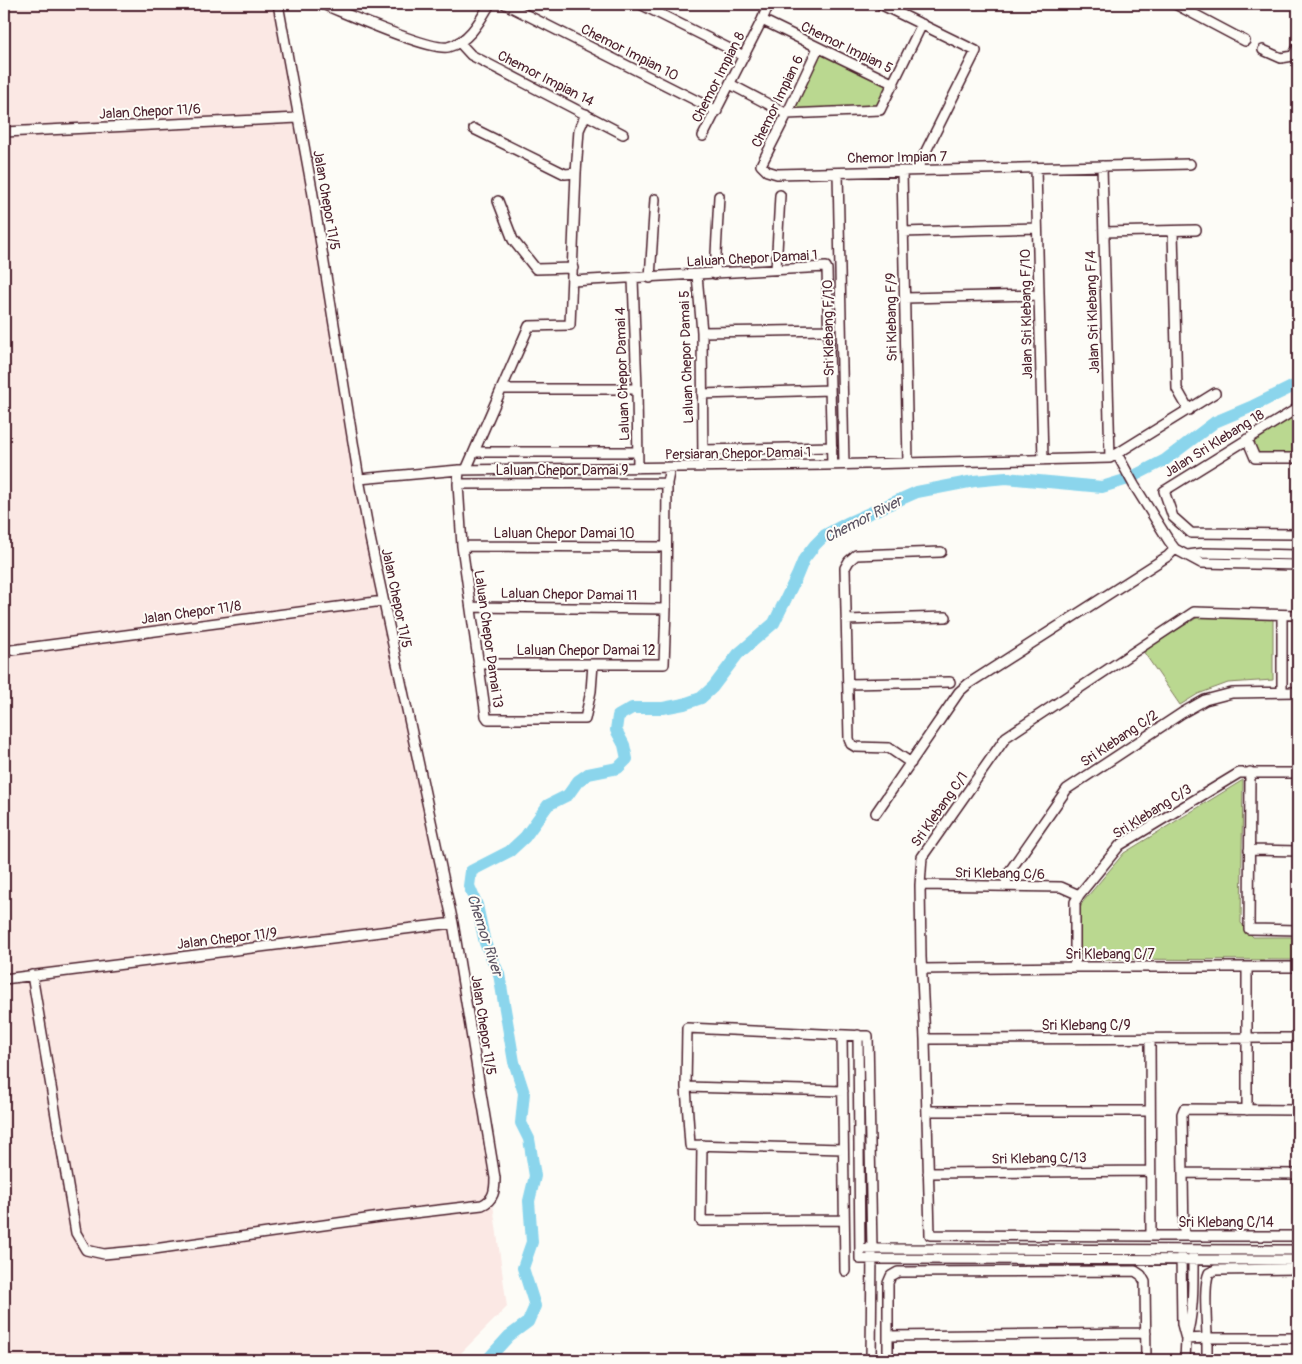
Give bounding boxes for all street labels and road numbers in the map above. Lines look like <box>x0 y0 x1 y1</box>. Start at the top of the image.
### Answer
street label: Chemor Impian 5 <box>798 18 895 77</box>
street label: Chemor Impian 10 <box>578 20 682 84</box>
street label: Chemor Impian 8 <box>688 29 749 125</box>
street label: Chemor Impian 14 <box>495 47 597 110</box>
street label: Chemor Impian 6 <box>748 52 807 150</box>
street label: Jalan Chepor 11/6 <box>99 100 201 123</box>
street label: Chemor Impian 7 <box>847 148 948 167</box>
street label: Jalan Chepor 11/5 <box>309 149 344 252</box>
street label: Laluan Chepor Damai 1 <box>686 247 818 270</box>
street label: Jalan Sri Klebang F/10 <box>1017 249 1036 379</box>
street label: Jalan Sri Klebang F/4 <box>1082 250 1103 374</box>
street label: Sri Klebang F/9 <box>882 272 901 362</box>
street label: Sri Klebang F/10 <box>819 279 838 377</box>
street label: Laluan Chepor Damai 5 <box>676 290 697 424</box>
street label: Laluan Chepor Damai 4 <box>612 307 633 441</box>
street label: Jalan Sri Klebang 18 <box>1161 406 1267 481</box>
street label: Persiaran Chepor Damai 1 <box>665 444 811 463</box>
street label: Laluan Chepor Damai 9 <box>495 462 629 479</box>
street label: Laluan Chepor Damai 10 <box>494 525 634 542</box>
street label: Jalan Chepor 11/5 <box>378 547 415 649</box>
street label: Laluan Chepor Damai 13 <box>470 569 507 709</box>
street label: Laluan Chepor Damai 11 <box>500 585 638 604</box>
street label: Jalan Chepor 11/8 <box>140 597 242 628</box>
street label: Laluan Chepor Damai 12 <box>516 642 656 659</box>
street label: Sri Klebang C/2 <box>1077 706 1161 771</box>
street label: Sri Klebang C/1 <box>907 769 971 850</box>
street label: Sri Klebang C/3 <box>1110 780 1195 842</box>
street label: Sri Klebang C/6 <box>955 864 1045 883</box>
street label: Jalan Chepor 11/9 <box>176 924 278 953</box>
street label: Sri Klebang C/7 <box>1065 946 1155 963</box>
street label: Jalan Chepor 11/5 <box>467 974 500 1077</box>
street label: Sri Klebang C/9 <box>1041 1017 1131 1034</box>
street label: Sri Klebang C/13 <box>991 1149 1087 1168</box>
street label: Sri Klebang C/14 <box>1178 1214 1274 1231</box>

